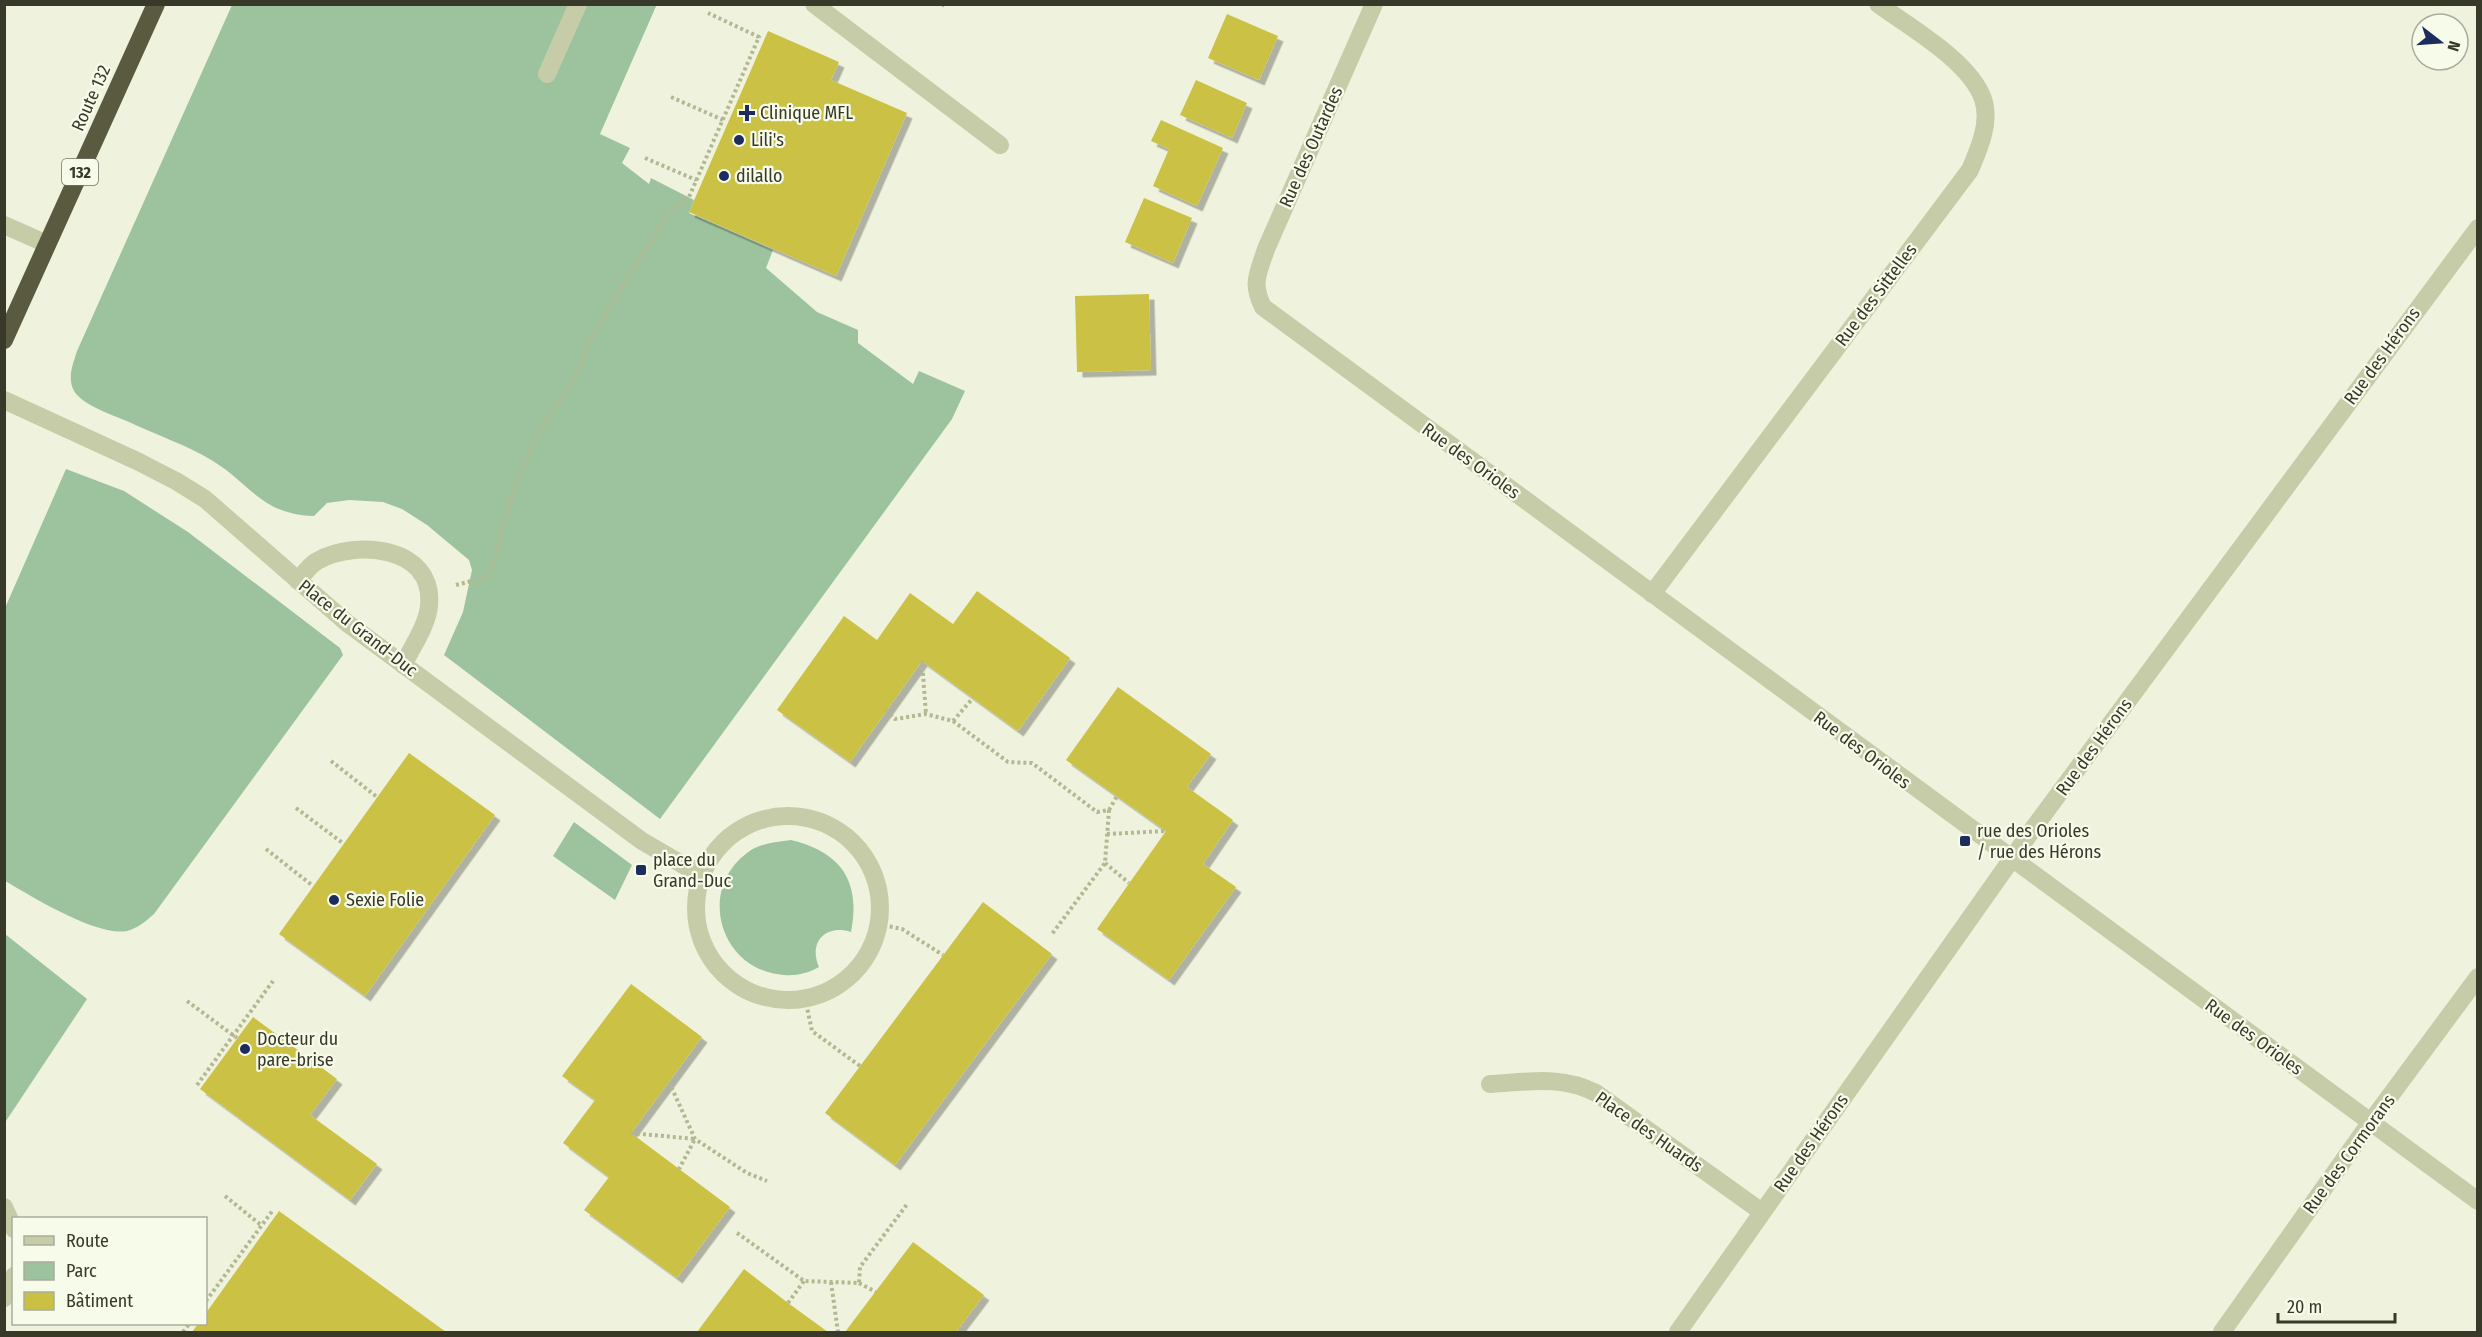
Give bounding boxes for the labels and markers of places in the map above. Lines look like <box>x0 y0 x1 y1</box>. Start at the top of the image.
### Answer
place label: Clinique MFL <box>760 102 853 124</box>
marker: Clinique MFL <box>738 104 756 122</box>
place label: Lili's <box>751 129 784 151</box>
marker: Lili's <box>732 133 746 147</box>
place label: dilallo <box>736 165 782 187</box>
marker: dilallo <box>717 169 731 183</box>
place label: rue des Orioles / rue des Hérons <box>1977 820 2101 863</box>
marker: rue des Orioles / rue des Hérons <box>1958 834 1972 848</box>
place label: place du Grand-Duc <box>653 849 732 892</box>
marker: place du Grand-Duc <box>634 863 648 877</box>
place label: Sexie Folie <box>346 889 424 911</box>
marker: Sexie Folie <box>327 893 341 907</box>
place label: Docteur du pare-brise <box>257 1028 338 1071</box>
marker: Docteur du pare-brise <box>238 1042 252 1056</box>

